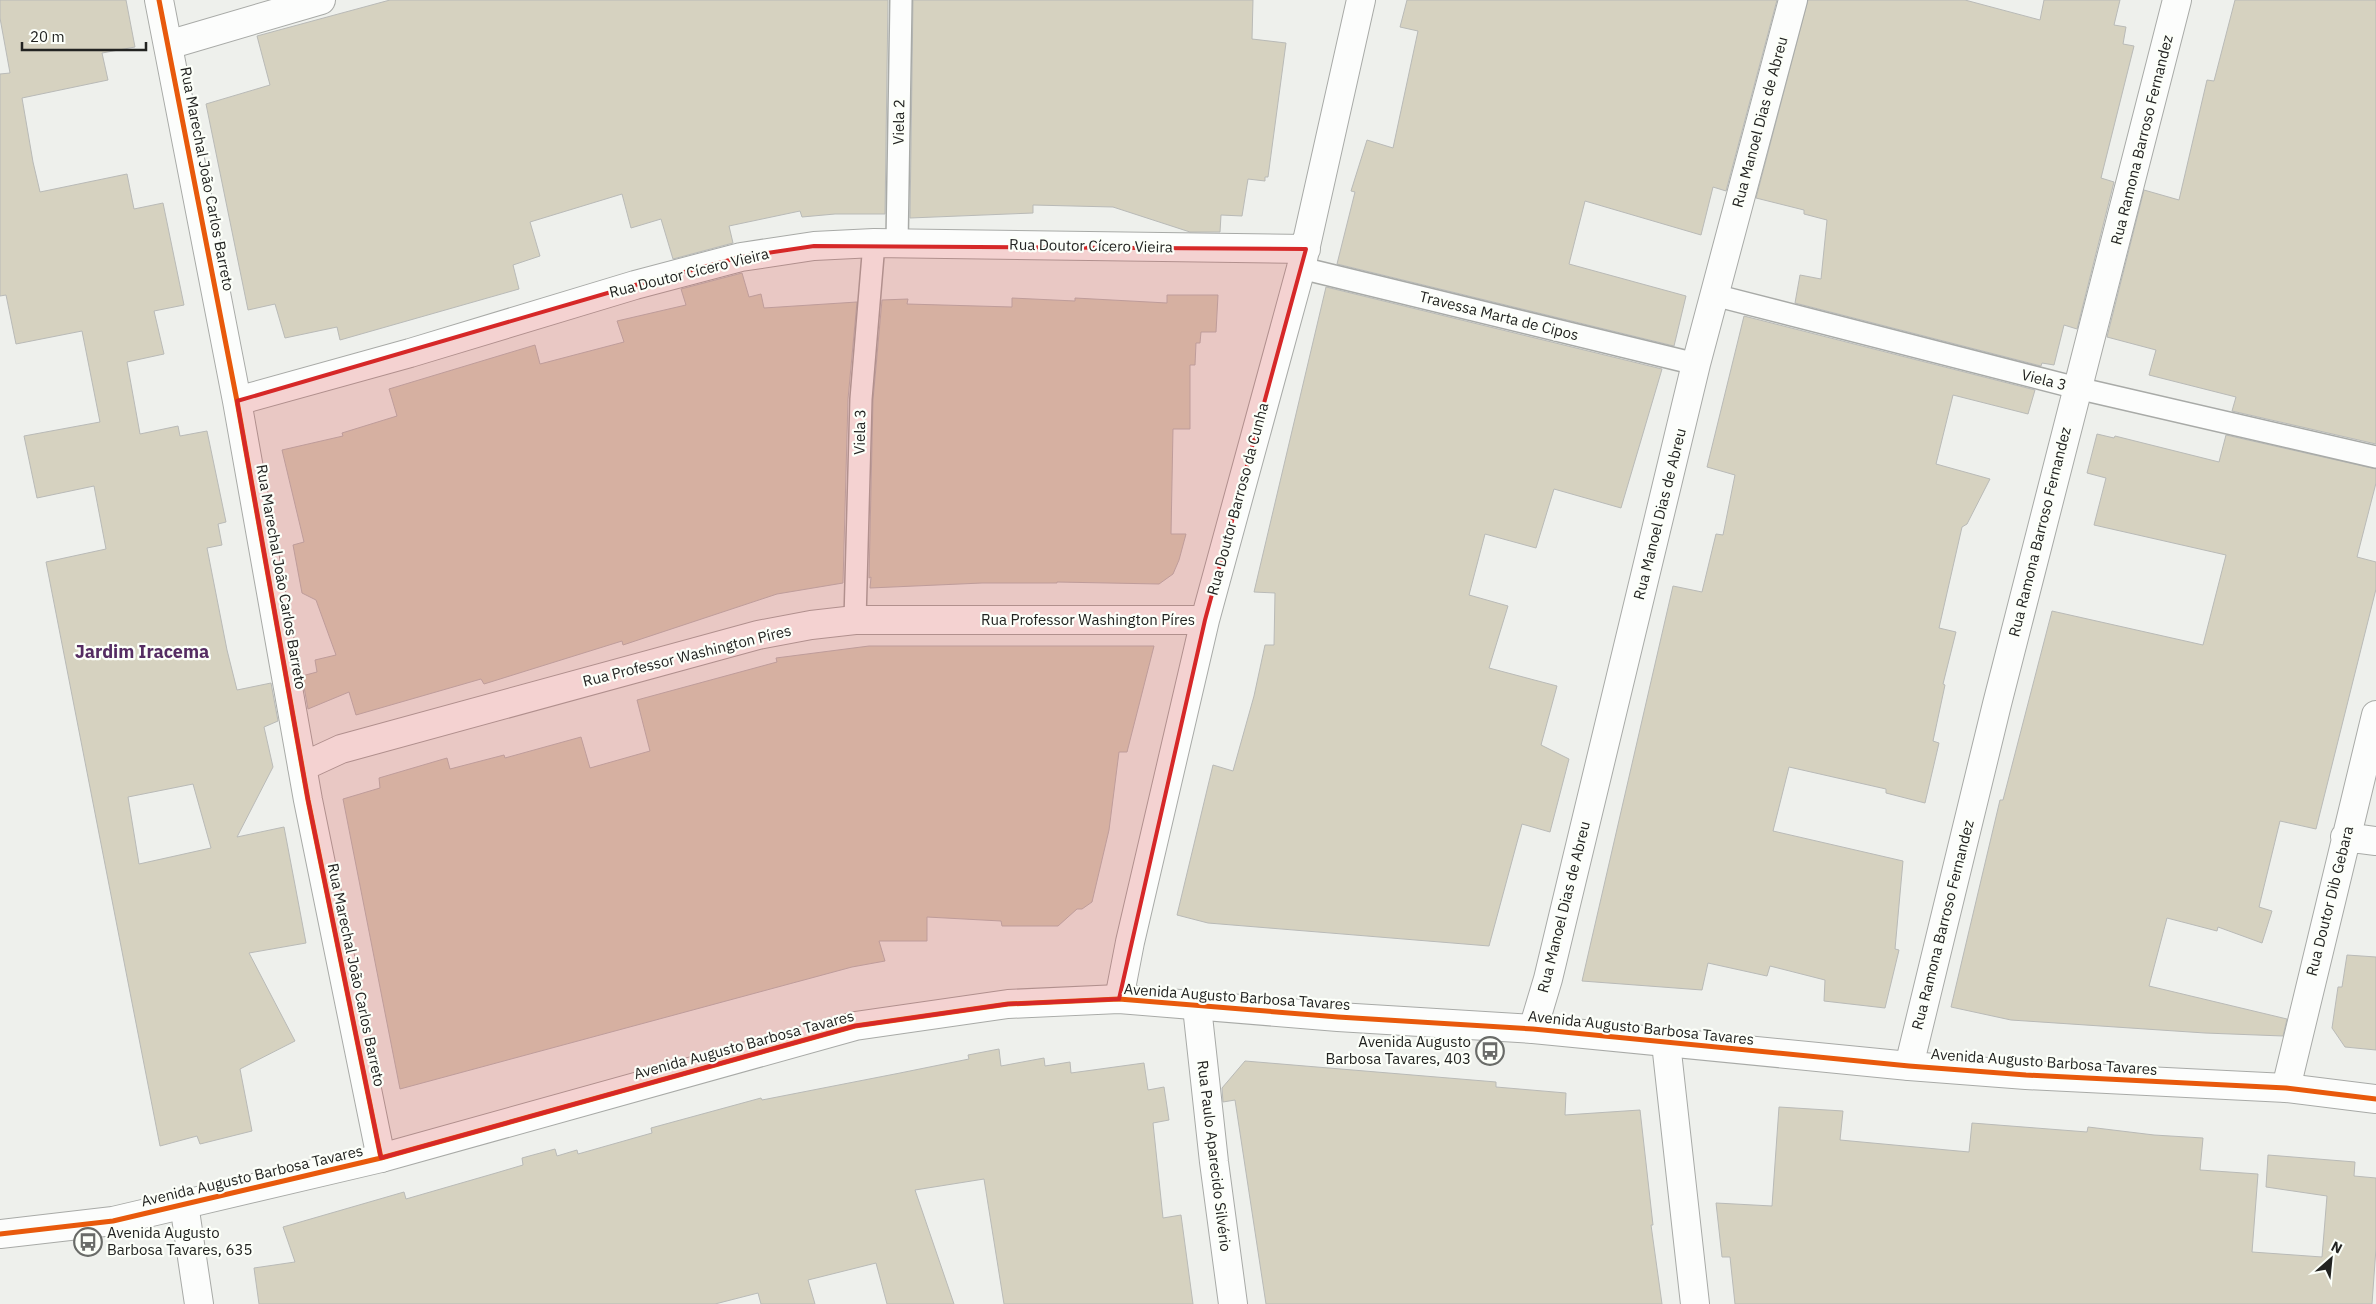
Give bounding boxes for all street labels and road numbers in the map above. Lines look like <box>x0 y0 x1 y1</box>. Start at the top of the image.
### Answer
street label: Rua Ramona Barroso Fernandez <box>2106 33 2177 247</box>
street label: Rua Manoel Dias de Abreu <box>1728 34 1792 209</box>
street label: Rua Marechal João Carlos Barreto <box>176 65 239 293</box>
street label: Viela 2 <box>889 99 908 145</box>
street label: Rua Doutor Cícero Vieira <box>1009 235 1173 256</box>
street label: Rua Doutor Cícero Vieira <box>607 243 771 302</box>
street label: Travessa Marta de Cipos <box>1418 287 1581 344</box>
street label: Viela 3 <box>2020 365 2069 394</box>
street label: Rua Doutor Barroso da Cunha <box>1203 400 1272 597</box>
street label: Viela 3 <box>850 409 869 455</box>
street label: Rua Ramona Barroso Fernandez <box>2004 425 2075 639</box>
street label: Rua Manoel Dias de Abreu <box>1629 426 1690 602</box>
street label: Rua Marechal João Carlos Barreto <box>252 463 311 691</box>
street label: Rua Professor Washington Píres <box>981 610 1195 629</box>
street label: Rua Professor Washington Píres <box>581 620 793 691</box>
street label: Rua Ramona Barroso Fernandez <box>1907 818 1978 1032</box>
street label: Rua Manoel Dias de Abreu <box>1533 819 1594 995</box>
street label: Rua Doutor Dib Gebara <box>2302 824 2357 978</box>
street label: Rua Marechal João Carlos Barreto <box>323 861 389 1088</box>
street label: Avenida Augusto Barbosa Tavares <box>1123 979 1351 1014</box>
street label: Avenida Augusto Barbosa Tavares <box>632 1006 856 1083</box>
street label: Avenida Augusto Barbosa Tavares <box>1527 1006 1755 1049</box>
street label: Avenida Augusto Barbosa Tavares <box>1930 1044 2158 1079</box>
street label: Rua Paulo Aparecido Silvério <box>1193 1059 1236 1253</box>
street label: Avenida Augusto Barbosa Tavares <box>139 1141 365 1210</box>

